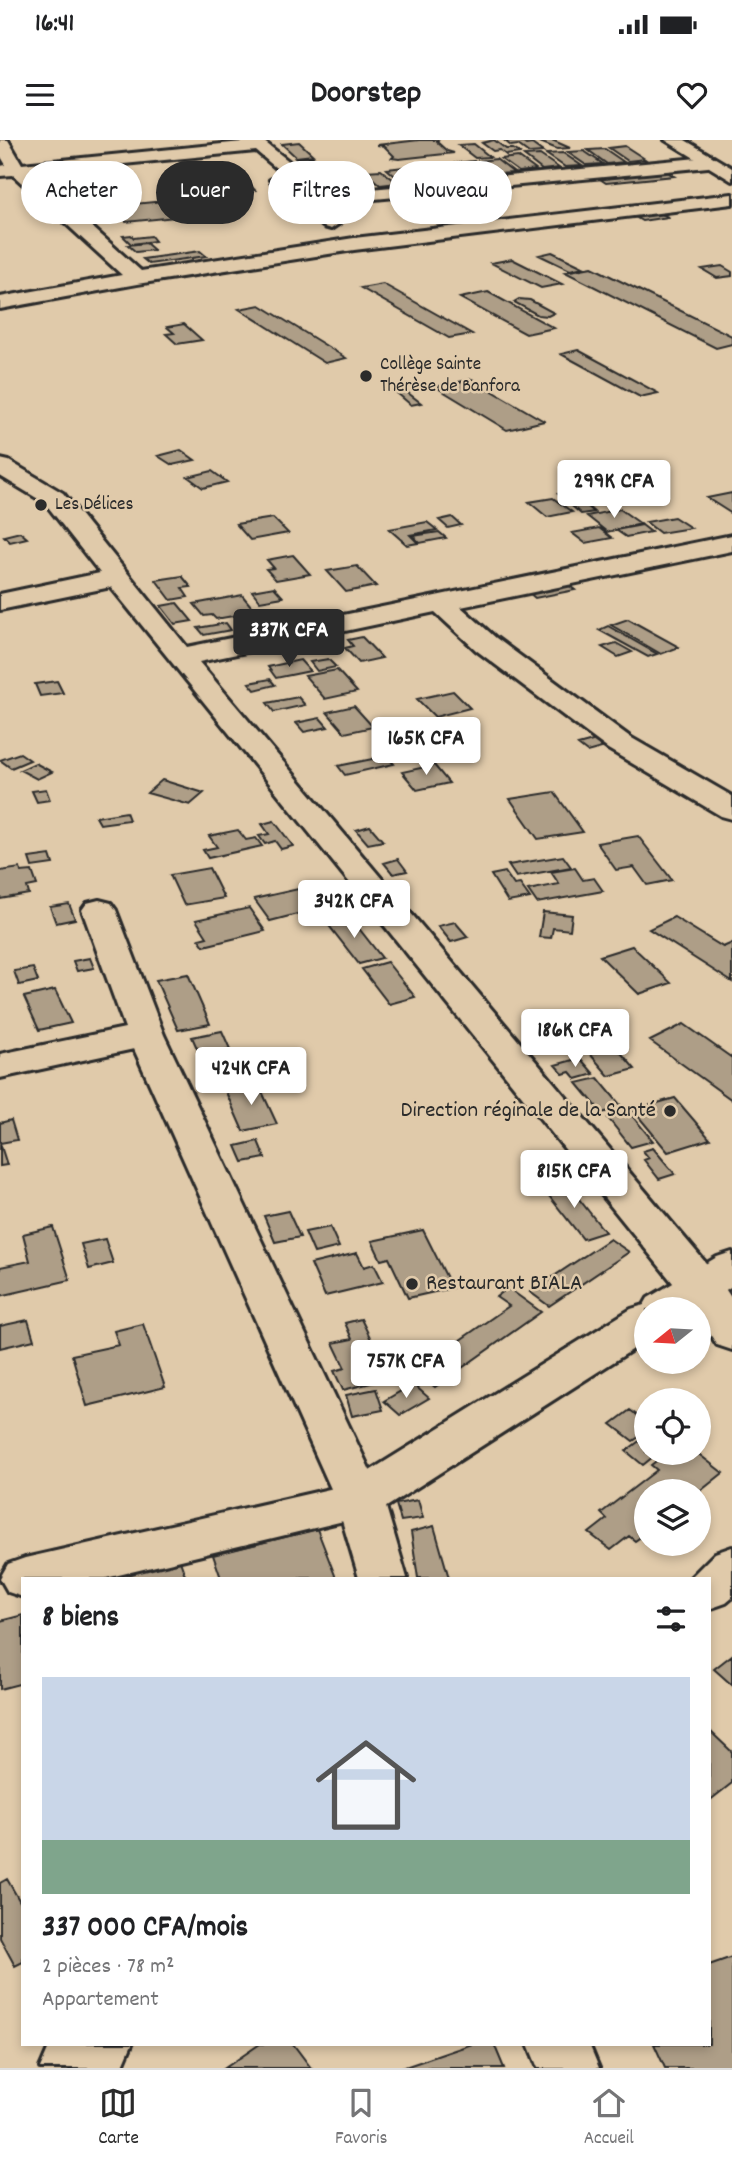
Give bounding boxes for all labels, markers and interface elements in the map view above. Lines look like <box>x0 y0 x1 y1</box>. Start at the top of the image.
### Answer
text: 16:41 <box>35 6 74 43</box>
text: Doorstep <box>311 72 421 118</box>
icon: menu <box>21 76 59 114</box>
icon: heart <box>673 76 711 114</box>
chip: Acheter <box>21 161 142 224</box>
chip: Louer <box>156 161 254 224</box>
chip: Filtres <box>268 161 375 224</box>
chip: Nouveau <box>389 161 512 224</box>
place label: Collège Sainte Thérèse de Banfora <box>380 352 521 401</box>
marker: Collège Sainte Thérèse de Banfora <box>358 368 374 384</box>
pin: 299K CFA <box>542 460 686 520</box>
text: 299K CFA <box>573 466 655 499</box>
place label: Les Délices <box>55 492 133 519</box>
marker: Les Délices <box>33 497 49 513</box>
pin: 337K CFA <box>217 610 361 669</box>
text: 337K CFA <box>249 615 329 648</box>
pin: 165K CFA <box>354 718 498 777</box>
text: 165K CFA <box>387 723 465 756</box>
pin: 342K CFA <box>282 880 426 940</box>
text: 342K CFA <box>314 886 394 919</box>
pin: 186K CFA <box>503 1010 647 1069</box>
text: 186K CFA <box>537 1015 613 1048</box>
pin: 424K CFA <box>179 1048 323 1107</box>
text: 424K CFA <box>211 1053 291 1086</box>
place label: Direction réginale de la Santé <box>401 1095 656 1128</box>
marker: Direction réginale de la Santé <box>662 1103 678 1119</box>
pin: 815K CFA <box>502 1150 646 1210</box>
text: 815K CFA <box>537 1156 611 1189</box>
place label: Restaurant BIALA <box>426 1268 582 1301</box>
marker: Restaurant BIALA <box>404 1276 420 1292</box>
north arrow <box>634 1297 710 1374</box>
map controls <box>634 1297 711 1556</box>
pin: 757K CFA <box>334 1340 478 1400</box>
text: 757K CFA <box>367 1346 445 1379</box>
button: locate <box>634 1388 711 1465</box>
button: layers <box>634 1479 711 1556</box>
text: 8 biens <box>42 1598 119 1641</box>
icon: filters <box>652 1600 690 1638</box>
icon: home <box>303 1722 429 1848</box>
text: 337 000 CFA/mois <box>42 1908 248 1951</box>
text: 2 pièces · 78 m² <box>42 1951 174 1984</box>
text: Appartement <box>42 1984 159 2017</box>
tab: Carte <box>98 2084 139 2153</box>
tab: Favoris <box>335 2084 387 2153</box>
tab: Accueil <box>584 2084 634 2153</box>

